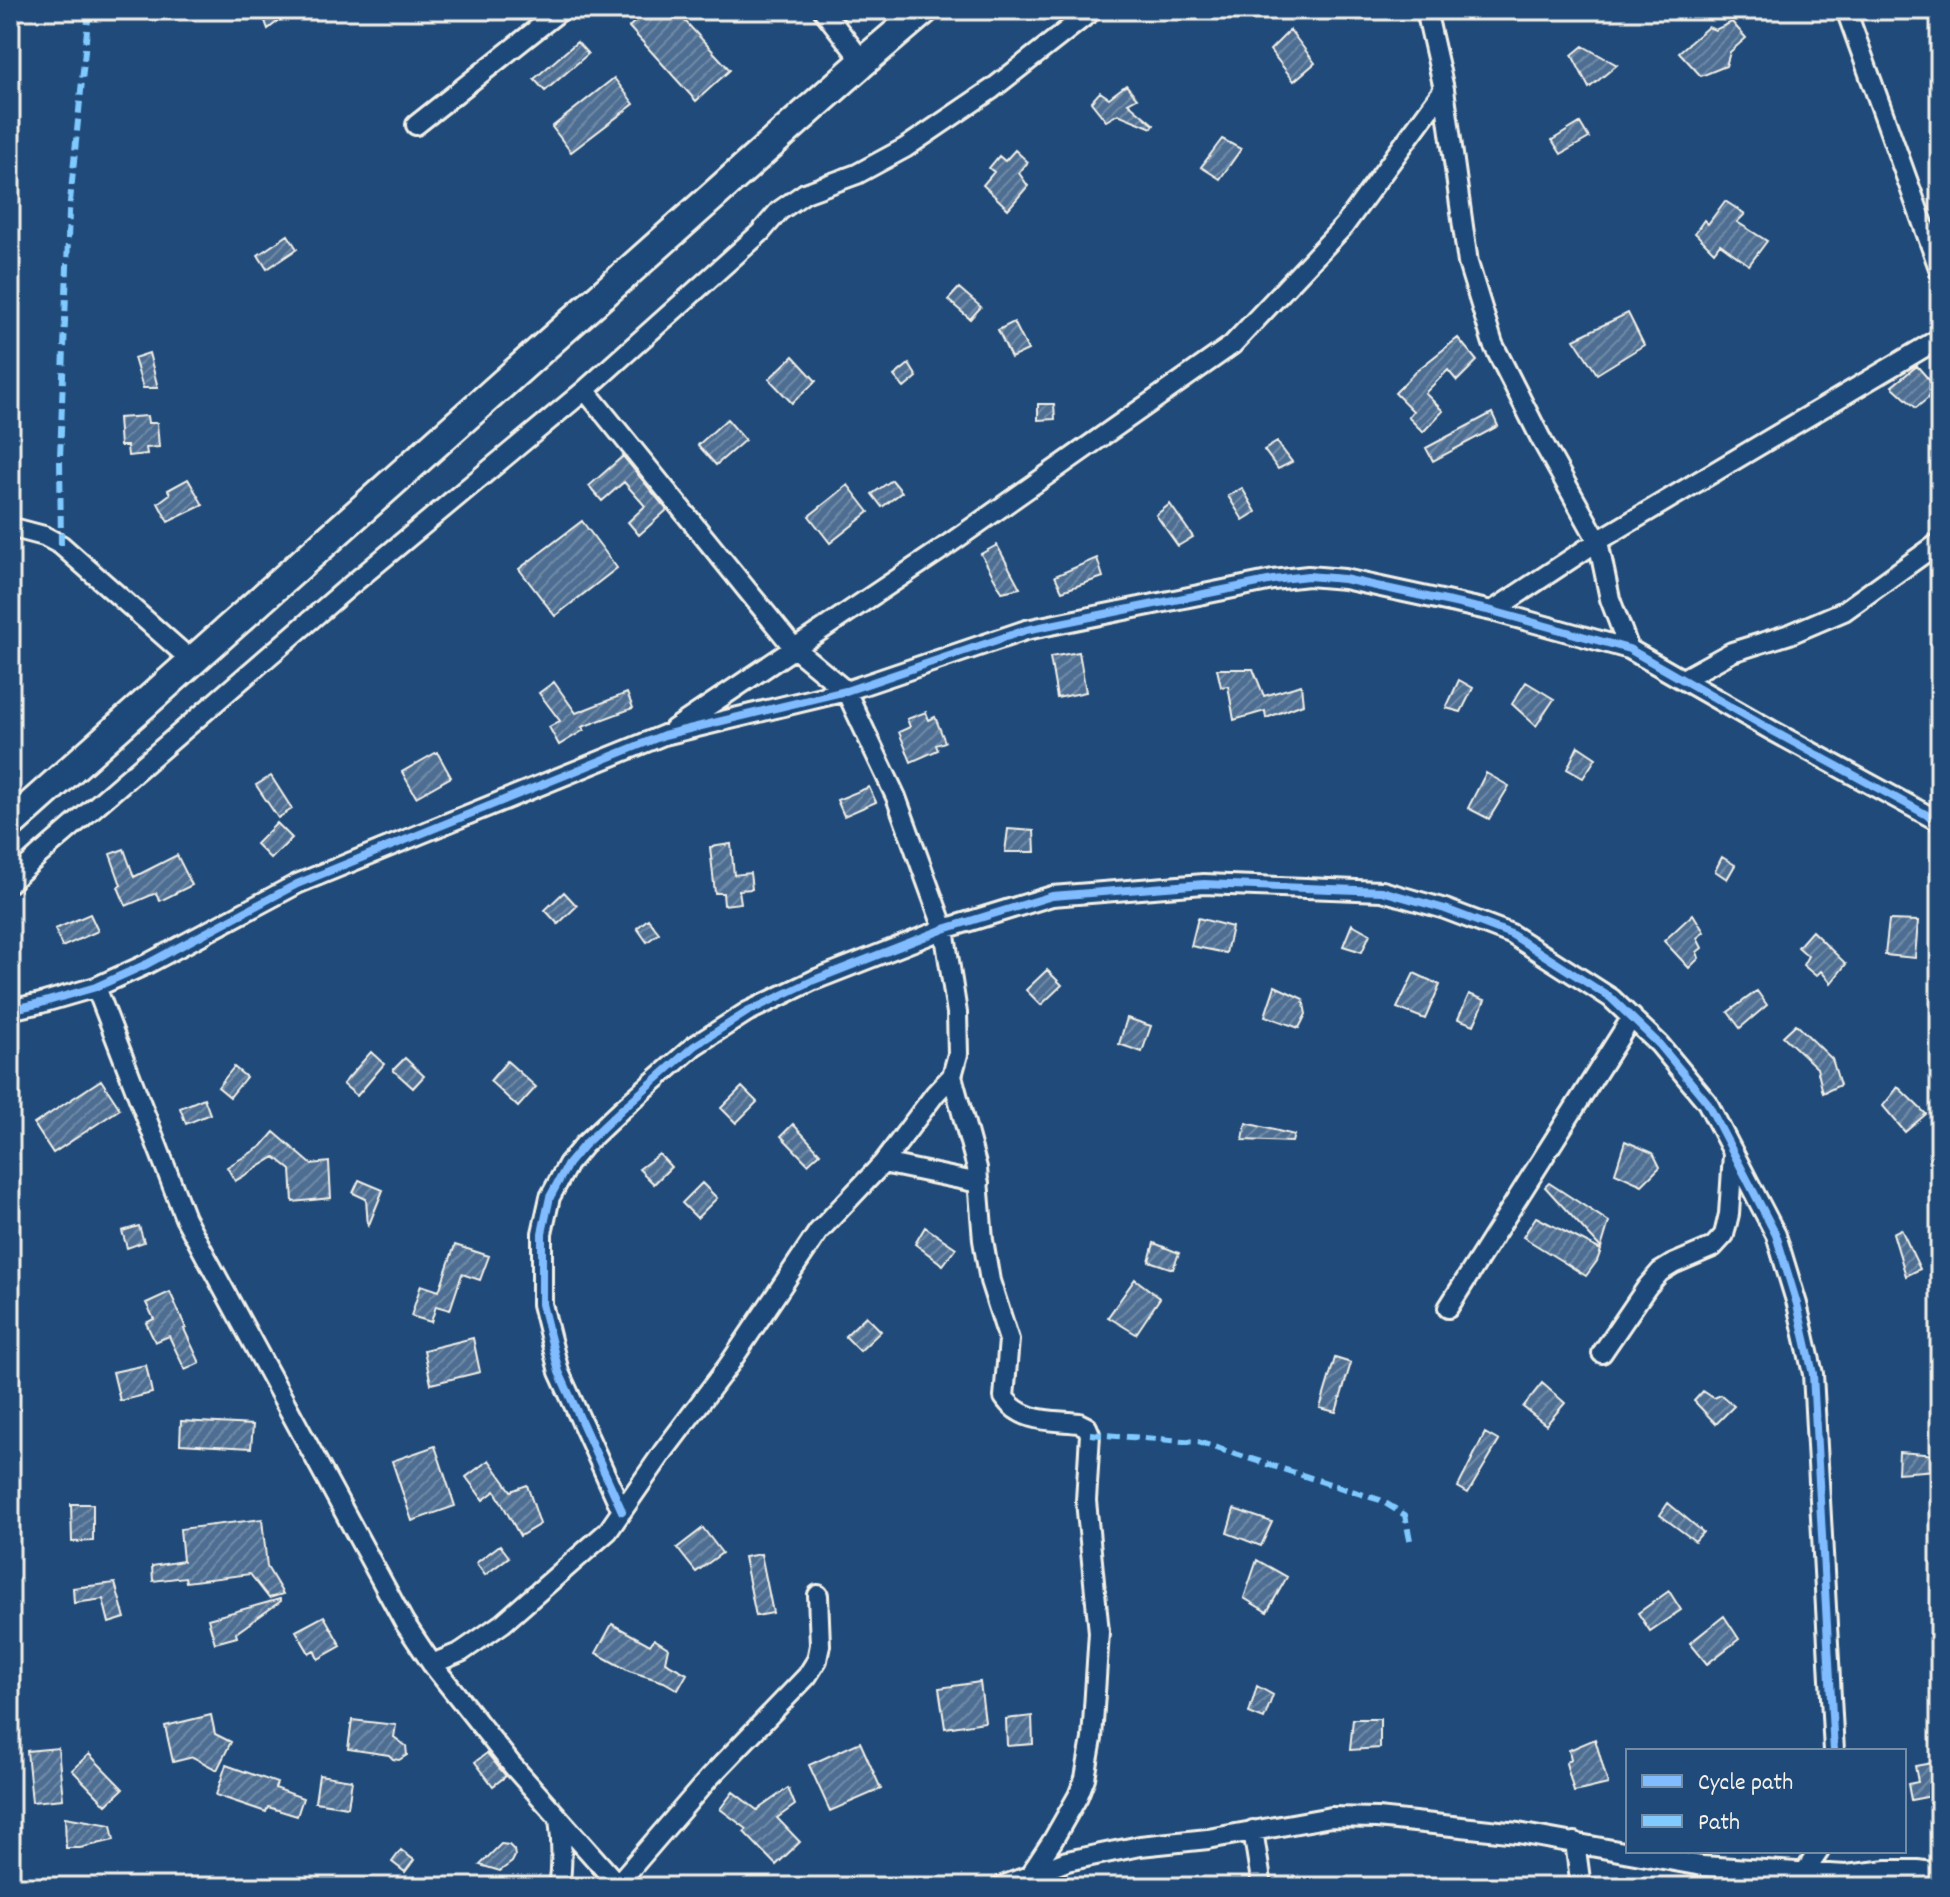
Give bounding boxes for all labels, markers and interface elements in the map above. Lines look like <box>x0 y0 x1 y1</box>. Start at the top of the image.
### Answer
legend <box>1626 1749 1906 1853</box>
text: Cycle path <box>1698 1767 1793 1801</box>
text: Path <box>1698 1807 1740 1841</box>

